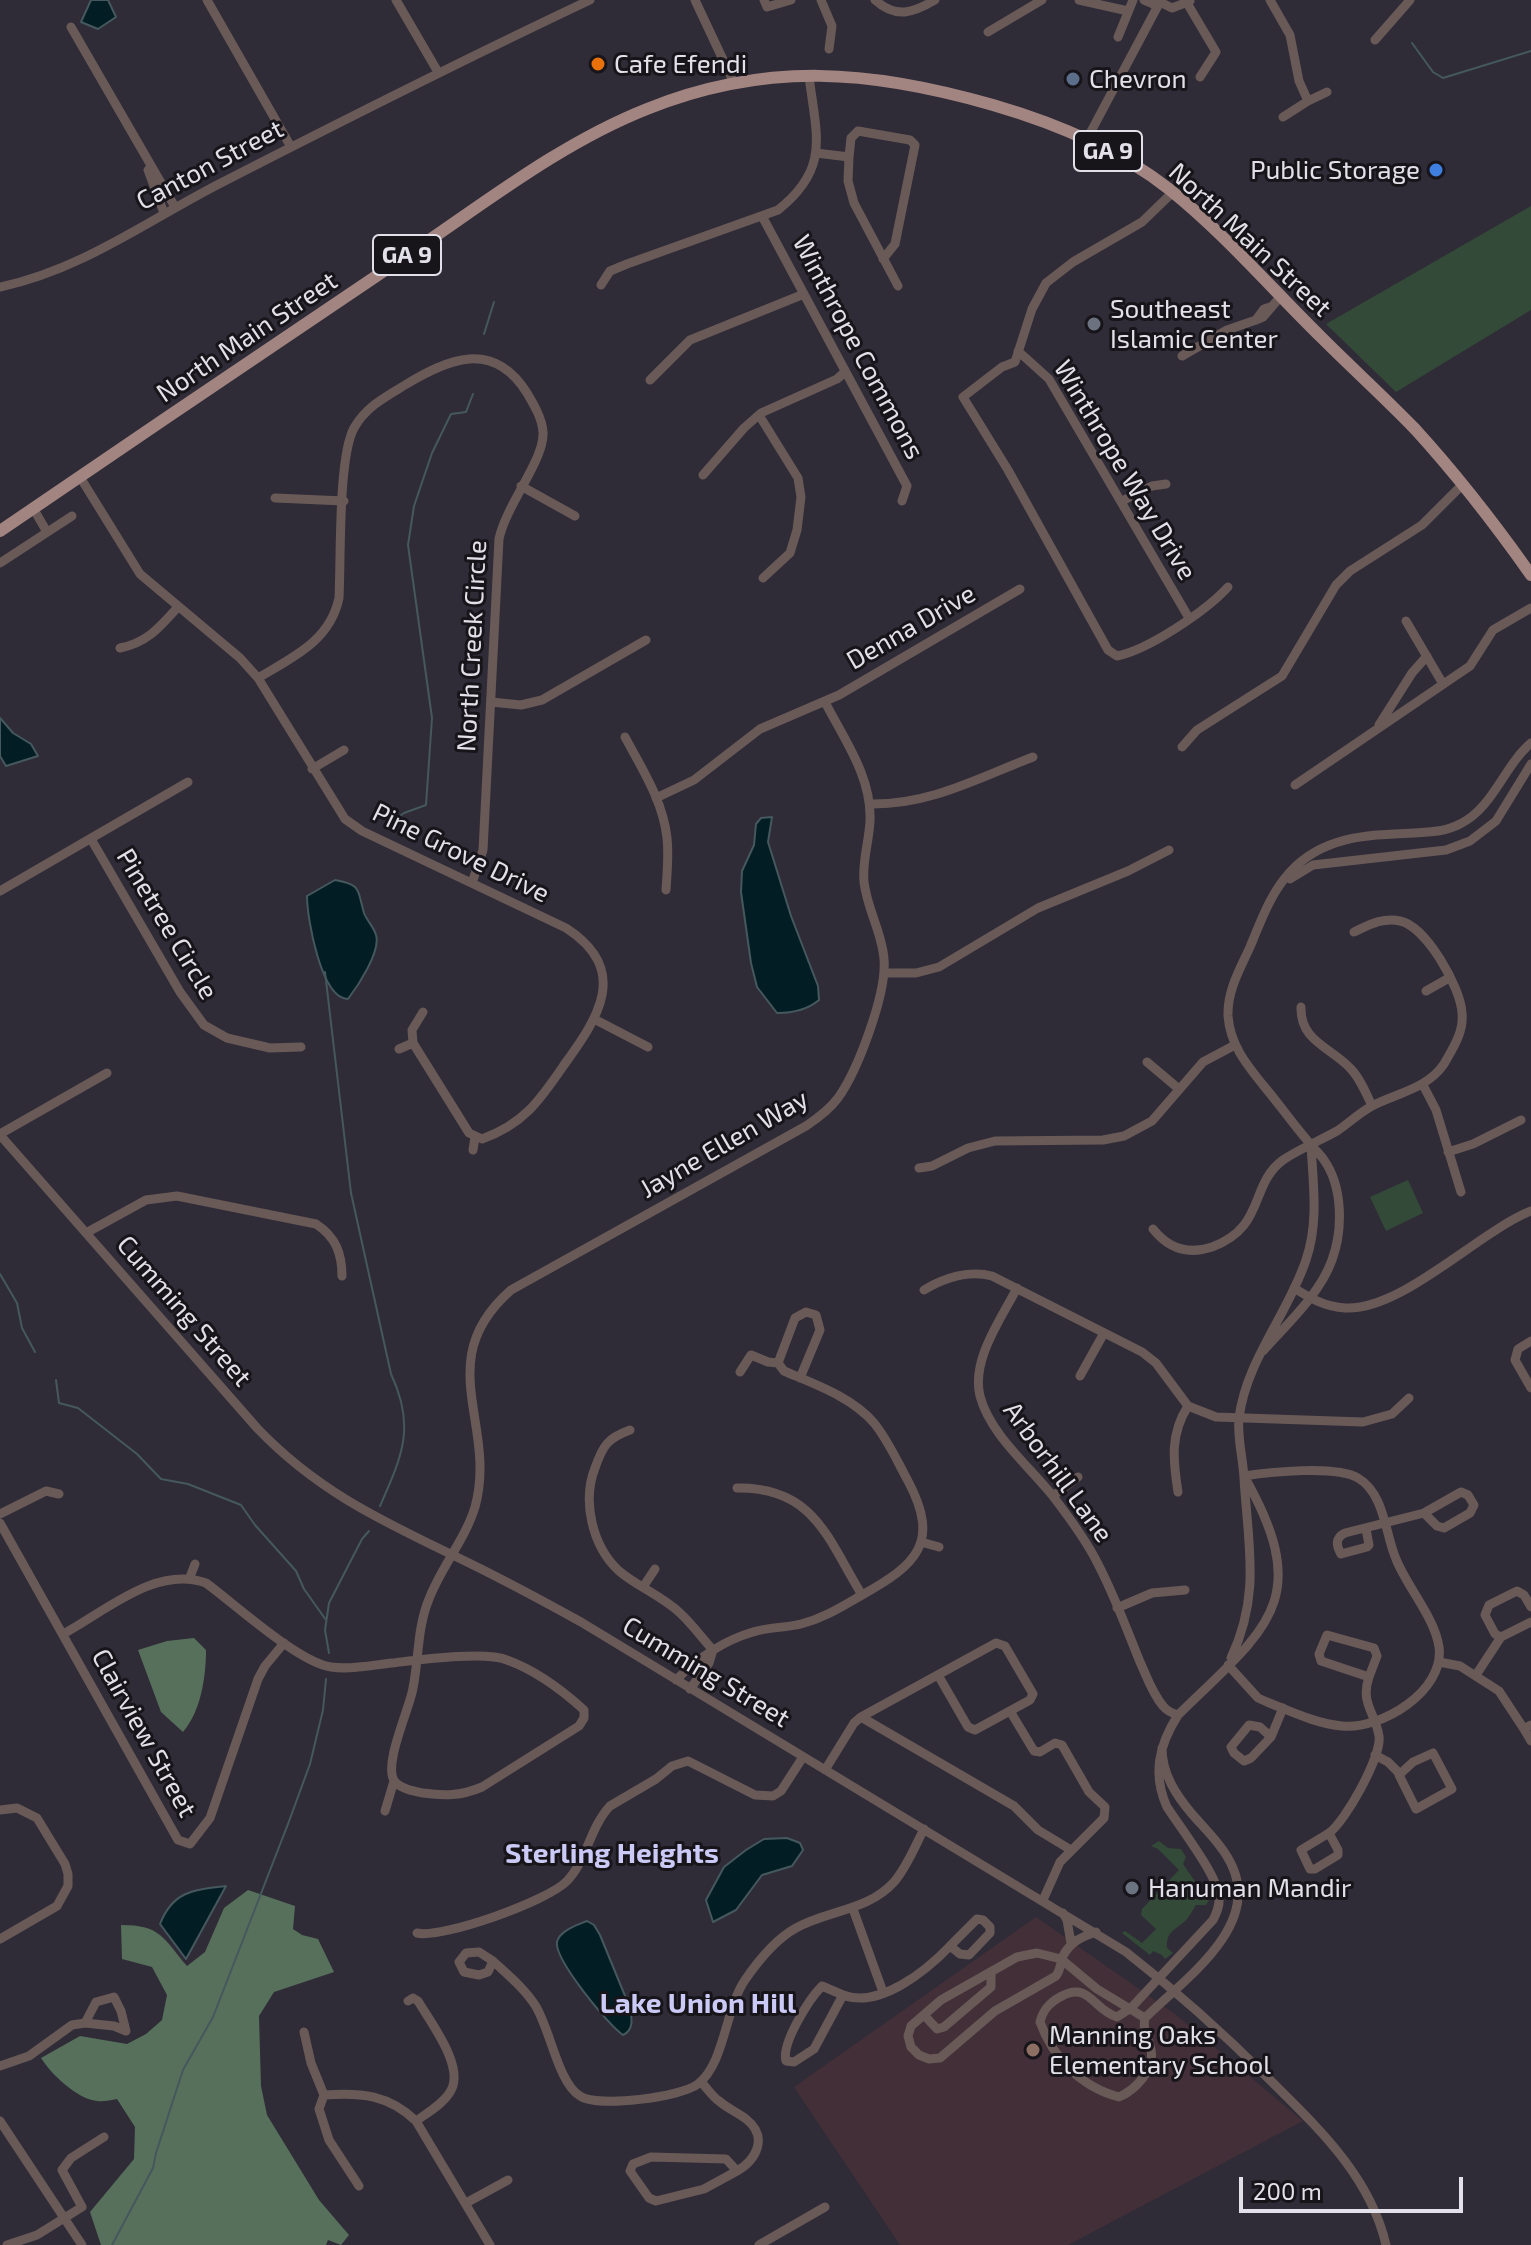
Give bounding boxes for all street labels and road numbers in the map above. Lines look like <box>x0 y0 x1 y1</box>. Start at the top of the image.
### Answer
street label: Canton Street <box>131 113 289 217</box>
road number: GA 9 <box>1074 131 1142 171</box>
street label: North Main Street <box>1162 157 1338 323</box>
street label: Winthrope Commons <box>786 230 930 464</box>
road number: GA 9 <box>373 235 441 275</box>
street label: North Main Street <box>151 265 343 409</box>
street label: Winthrope Way Drive <box>1047 354 1203 586</box>
street label: North Creek Circle <box>451 539 493 753</box>
street label: Denna Drive <box>841 578 981 676</box>
street label: Pine Grove Drive <box>368 797 554 909</box>
street label: Pinetree Circle <box>110 843 224 1005</box>
street label: Jayne Ellen Way <box>634 1083 814 1205</box>
street label: Cumming Street <box>110 1229 258 1393</box>
street label: Arborhill Lane <box>997 1396 1119 1548</box>
street label: Cumming Street <box>617 1610 795 1734</box>
street label: Clairview Street <box>85 1644 203 1822</box>

